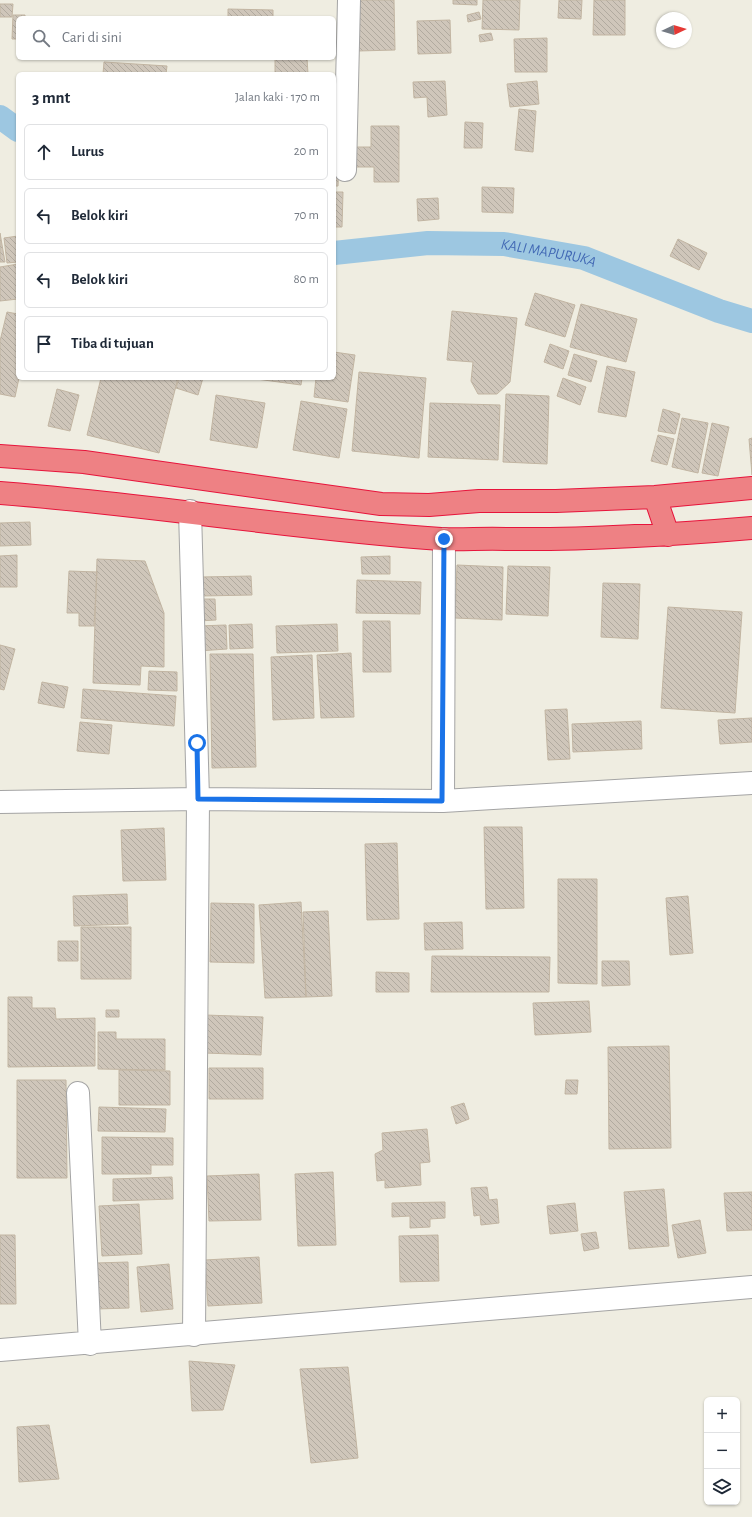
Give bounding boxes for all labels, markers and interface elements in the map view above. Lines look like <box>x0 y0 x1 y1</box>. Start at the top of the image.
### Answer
north arrow <box>656 12 692 48</box>
search box <box>16 16 336 60</box>
icon: search <box>30 27 52 49</box>
text: Cari di sini <box>62 30 122 45</box>
text: 3 mnt <box>32 89 70 106</box>
text: Jalan kaki · 170 m <box>235 91 320 104</box>
icon: ahead <box>33 141 55 163</box>
text: Lurus <box>71 144 104 159</box>
text: 20 m <box>294 145 319 158</box>
icon: left <box>33 205 55 227</box>
text: Belok kiri <box>71 208 128 223</box>
text: 70 m <box>294 209 319 222</box>
water label: KALI MAPURUKA <box>500 237 598 270</box>
icon: left <box>33 269 55 291</box>
text: Belok kiri <box>71 272 128 287</box>
text: 80 m <box>293 273 319 286</box>
icon: arrive <box>33 333 55 355</box>
text: Tiba di tujuan <box>71 336 154 351</box>
route end <box>435 530 453 548</box>
route start <box>188 734 206 752</box>
map controls <box>704 1397 740 1505</box>
button: + <box>704 1397 740 1433</box>
button: − <box>704 1433 740 1469</box>
button: layers <box>704 1469 740 1505</box>

